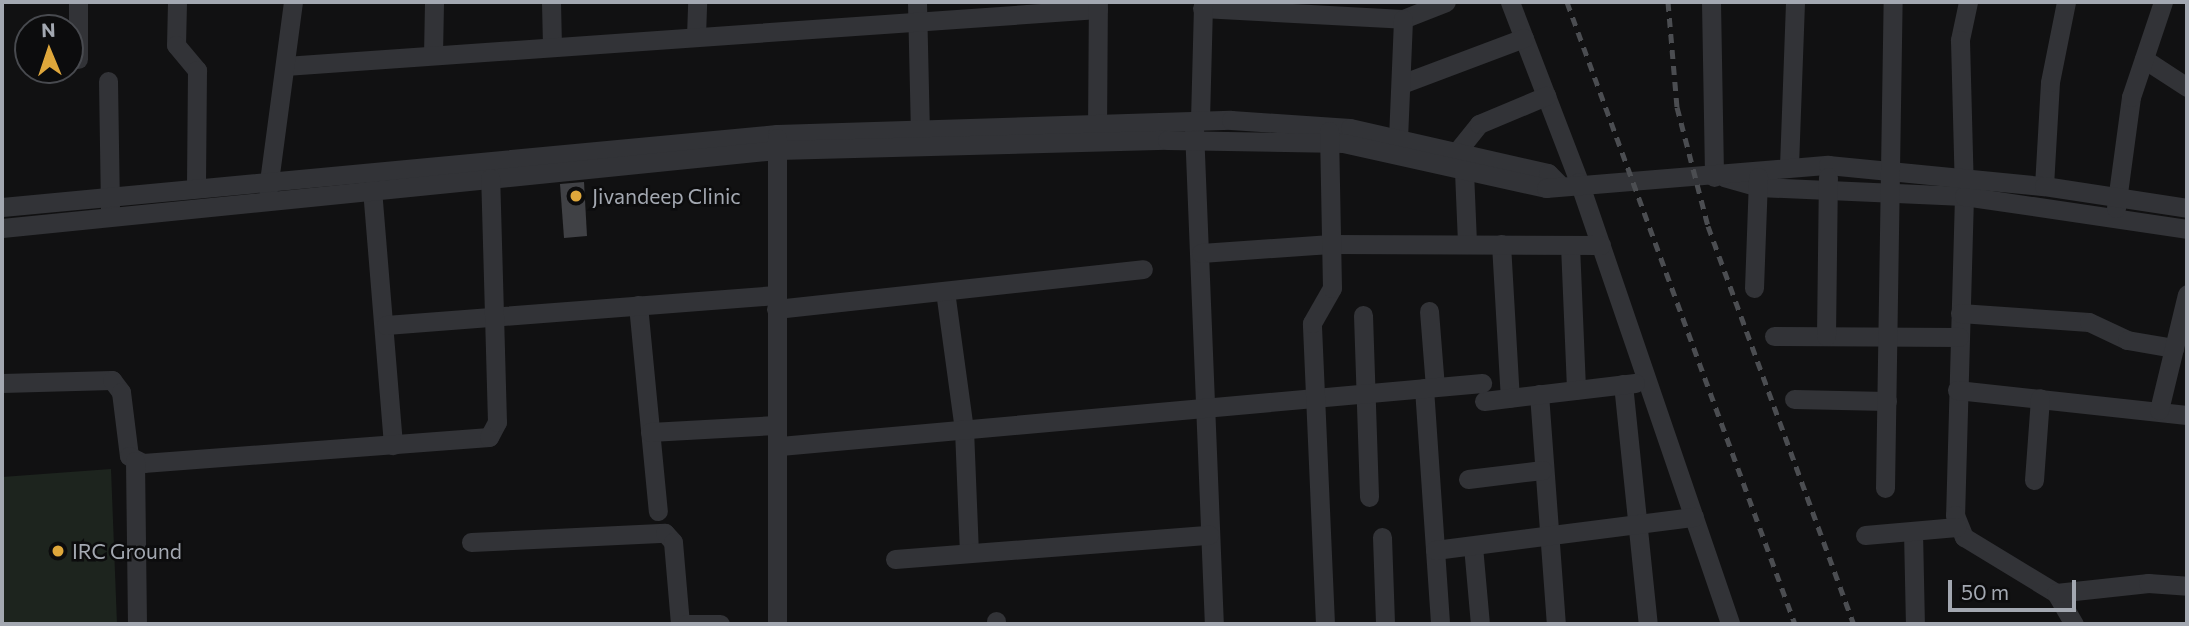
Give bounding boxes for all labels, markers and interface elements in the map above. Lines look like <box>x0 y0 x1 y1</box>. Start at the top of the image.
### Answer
north arrow <box>14 14 84 84</box>
text: N <box>41 18 56 41</box>
place label: Jivandeep Clinic <box>592 183 741 209</box>
marker: Jivandeep Clinic <box>566 186 586 206</box>
place label: IRC Ground <box>72 538 182 564</box>
marker: IRC Ground <box>50 543 66 559</box>
scale bar <box>1951 566 2079 610</box>
text: 50 m <box>1961 579 2009 604</box>

